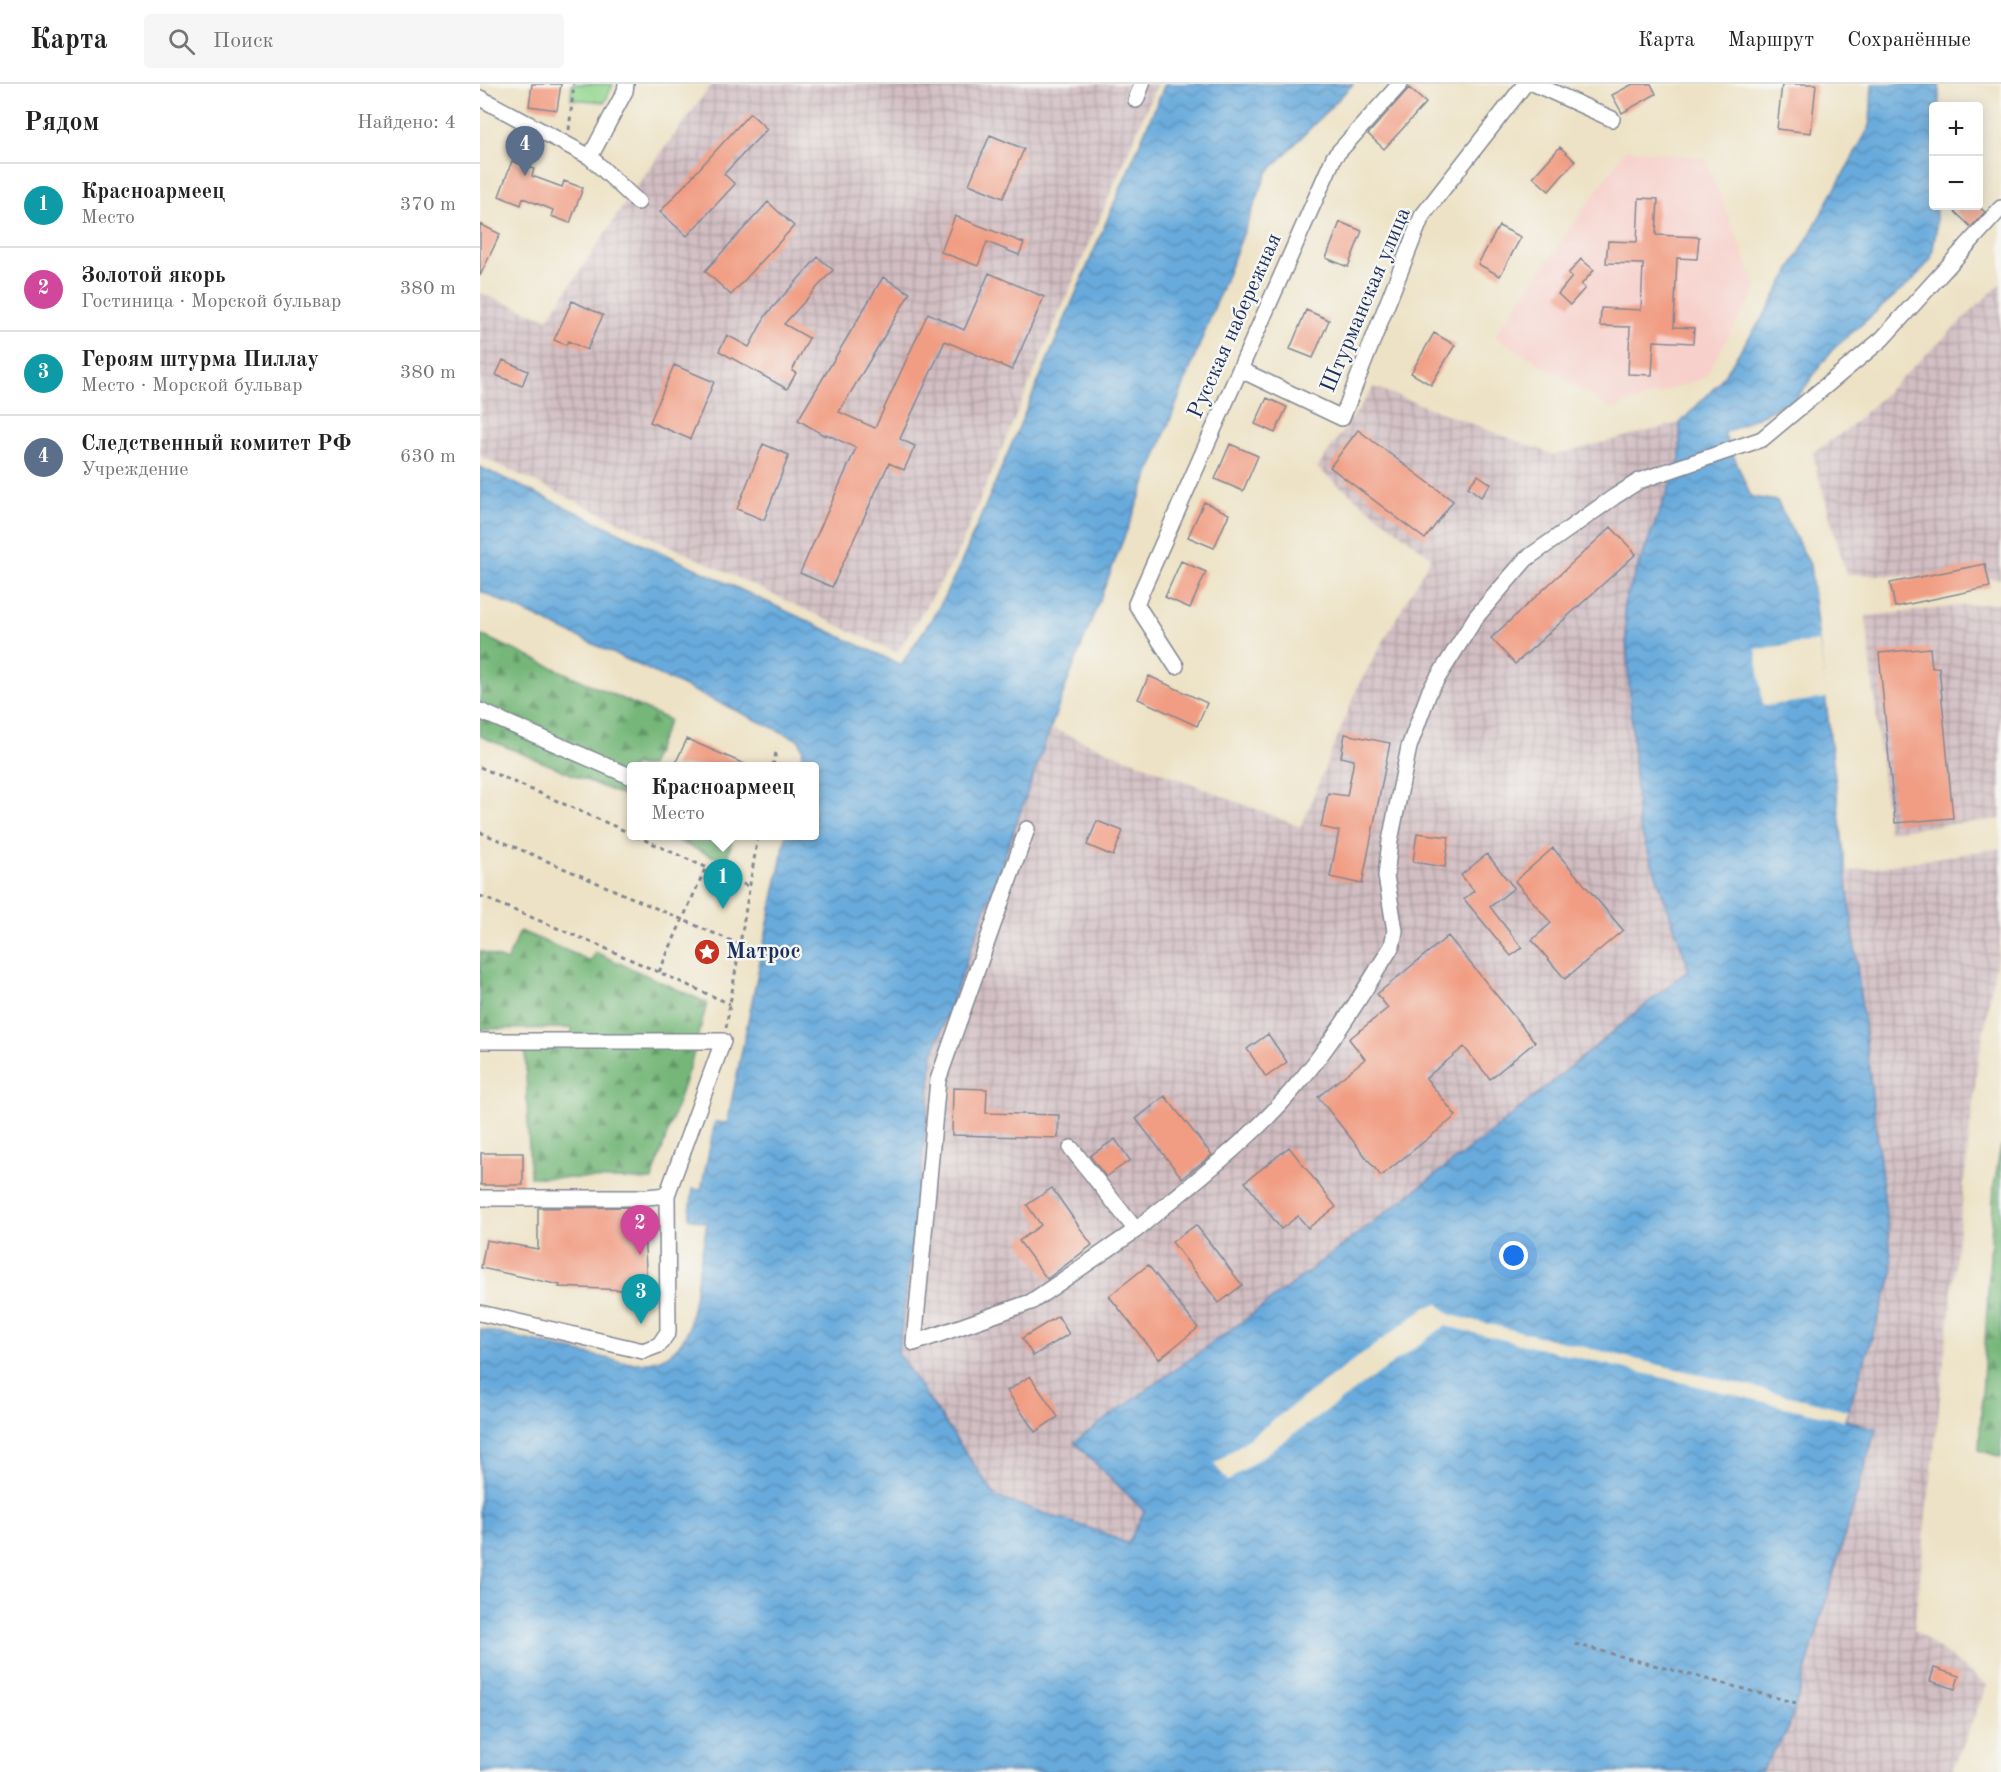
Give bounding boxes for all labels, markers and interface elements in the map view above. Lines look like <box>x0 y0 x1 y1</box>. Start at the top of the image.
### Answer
search box <box>144 14 564 68</box>
icon: search <box>165 25 198 58</box>
text: Карта <box>30 27 108 55</box>
text: Поиск <box>213 30 274 52</box>
text: Карта <box>1638 30 1695 51</box>
text: Маршрут <box>1728 30 1814 51</box>
text: Сохранённые <box>1847 30 1971 51</box>
map controls <box>1929 102 1983 210</box>
button: + <box>1929 102 1983 156</box>
text: Рядом <box>24 110 99 136</box>
text: Найдено: 4 <box>357 113 456 133</box>
pin: 4 <box>506 126 544 176</box>
button: − <box>1929 156 1983 210</box>
text: Красноармеец <box>81 181 225 203</box>
text: 1 <box>38 195 49 215</box>
text: 370 m <box>400 195 456 215</box>
street label: Штурманская улица <box>1317 204 1415 396</box>
text: Место <box>81 208 135 228</box>
street label: Русская набережная <box>1184 230 1286 422</box>
text: Золотой якорь <box>81 265 226 287</box>
text: 2 <box>38 279 49 299</box>
text: 380 m <box>400 279 456 299</box>
text: Гостиница · Морской бульвар <box>81 292 341 312</box>
text: Героям штурма Пиллау <box>81 349 319 371</box>
text: 3 <box>38 363 49 383</box>
text: 380 m <box>400 363 456 383</box>
text: Место · Морской бульвар <box>81 376 303 396</box>
text: Следственный комитет РФ <box>81 433 351 455</box>
text: 4 <box>38 447 49 467</box>
text: 630 m <box>400 447 456 467</box>
text: Учреждение <box>81 460 189 480</box>
popup <box>627 762 819 840</box>
text: Красноармеец <box>651 777 795 799</box>
text: Место <box>651 804 705 824</box>
pin: 1 <box>704 860 742 909</box>
place icon: Матрос <box>692 937 722 967</box>
place label: Матрос <box>726 941 801 963</box>
pin: 2 <box>620 1206 660 1255</box>
your location <box>1499 1241 1528 1270</box>
pin: 3 <box>622 1274 660 1324</box>

